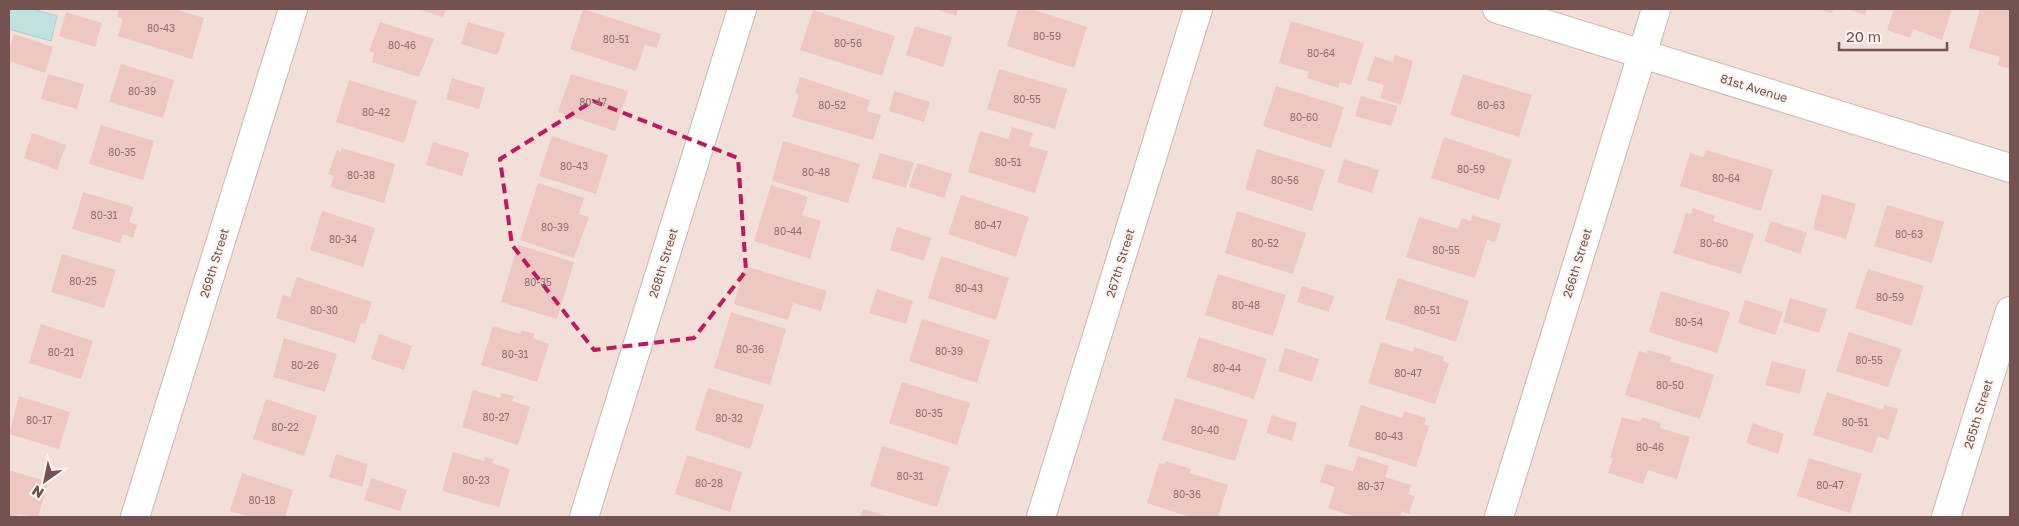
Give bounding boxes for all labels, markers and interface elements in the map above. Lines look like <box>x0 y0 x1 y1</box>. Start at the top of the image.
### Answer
scale bar <box>1839 20 1946 52</box>
house number: 80-43 <box>147 22 175 34</box>
text: 20 m <box>1846 27 1881 45</box>
house number: 80-59 <box>1033 30 1061 42</box>
house number: 80-51 <box>603 33 630 45</box>
house number: 80-56 <box>834 37 862 49</box>
house number: 80-46 <box>388 39 416 51</box>
house number: 80-64 <box>1307 47 1335 59</box>
street label: 81st Avenue <box>1718 71 1790 105</box>
house number: 80-39 <box>128 85 156 97</box>
house number: 80-55 <box>1013 93 1041 105</box>
house number: 80-47 <box>579 96 607 108</box>
house number: 80-52 <box>818 99 846 111</box>
house number: 80-63 <box>1477 99 1505 111</box>
house number: 80-42 <box>362 106 390 118</box>
house number: 80-60 <box>1290 111 1318 123</box>
house number: 80-35 <box>108 146 136 158</box>
house number: 80-51 <box>995 156 1022 168</box>
house number: 80-43 <box>560 160 588 172</box>
house number: 80-59 <box>1457 163 1485 175</box>
house number: 80-48 <box>802 166 830 178</box>
house number: 80-38 <box>347 169 375 181</box>
house number: 80-64 <box>1712 172 1740 184</box>
house number: 80-56 <box>1271 174 1299 186</box>
house number: 80-31 <box>91 209 118 221</box>
house number: 80-47 <box>974 219 1002 231</box>
house number: 80-39 <box>541 221 569 233</box>
house number: 80-44 <box>774 225 802 237</box>
street label: 269th Street <box>196 226 232 300</box>
street label: 268th Street <box>645 226 681 300</box>
street label: 266th Street <box>1559 226 1595 300</box>
street label: 267th Street <box>1102 227 1138 299</box>
house number: 80-63 <box>1895 228 1923 240</box>
house number: 80-34 <box>329 233 357 245</box>
house number: 80-52 <box>1251 237 1279 249</box>
house number: 80-60 <box>1700 237 1728 249</box>
house number: 80-55 <box>1432 244 1460 256</box>
house number: 80-25 <box>69 275 97 287</box>
house number: 80-35 <box>524 276 552 288</box>
house number: 80-43 <box>955 282 983 294</box>
house number: 80-59 <box>1876 291 1904 303</box>
house number: 80-48 <box>1232 299 1260 311</box>
house number: 80-30 <box>310 304 338 316</box>
house number: 80-51 <box>1414 304 1441 316</box>
house number: 80-54 <box>1675 316 1703 328</box>
house number: 80-36 <box>736 343 764 355</box>
house number: 80-39 <box>935 345 963 357</box>
house number: 80-21 <box>48 346 75 358</box>
house number: 80-31 <box>502 348 529 360</box>
house number: 80-55 <box>1855 354 1883 366</box>
house number: 80-26 <box>291 359 319 371</box>
house number: 80-44 <box>1213 362 1241 374</box>
house number: 80-47 <box>1394 367 1422 379</box>
street label: 265th Street <box>1960 377 1996 451</box>
house number: 80-50 <box>1656 379 1684 391</box>
house number: 80-35 <box>915 407 943 419</box>
house number: 80-27 <box>482 411 510 423</box>
house number: 80-32 <box>715 412 743 424</box>
house number: 80-17 <box>26 414 52 426</box>
house number: 80-51 <box>1842 416 1869 428</box>
house number: 80-22 <box>271 421 299 433</box>
house number: 80-40 <box>1191 424 1219 436</box>
house number: 80-43 <box>1375 430 1403 442</box>
house number: 80-46 <box>1636 441 1664 453</box>
north arrow <box>20 456 70 506</box>
house number: 80-31 <box>897 470 924 482</box>
house number: 80-23 <box>462 474 490 486</box>
house number: 80-28 <box>695 477 723 489</box>
house number: 80-47 <box>1816 479 1844 491</box>
house number: 80-37 <box>1357 480 1385 492</box>
text: N <box>29 482 47 502</box>
house number: 80-36 <box>1173 488 1201 500</box>
house number: 80-18 <box>248 494 276 506</box>

